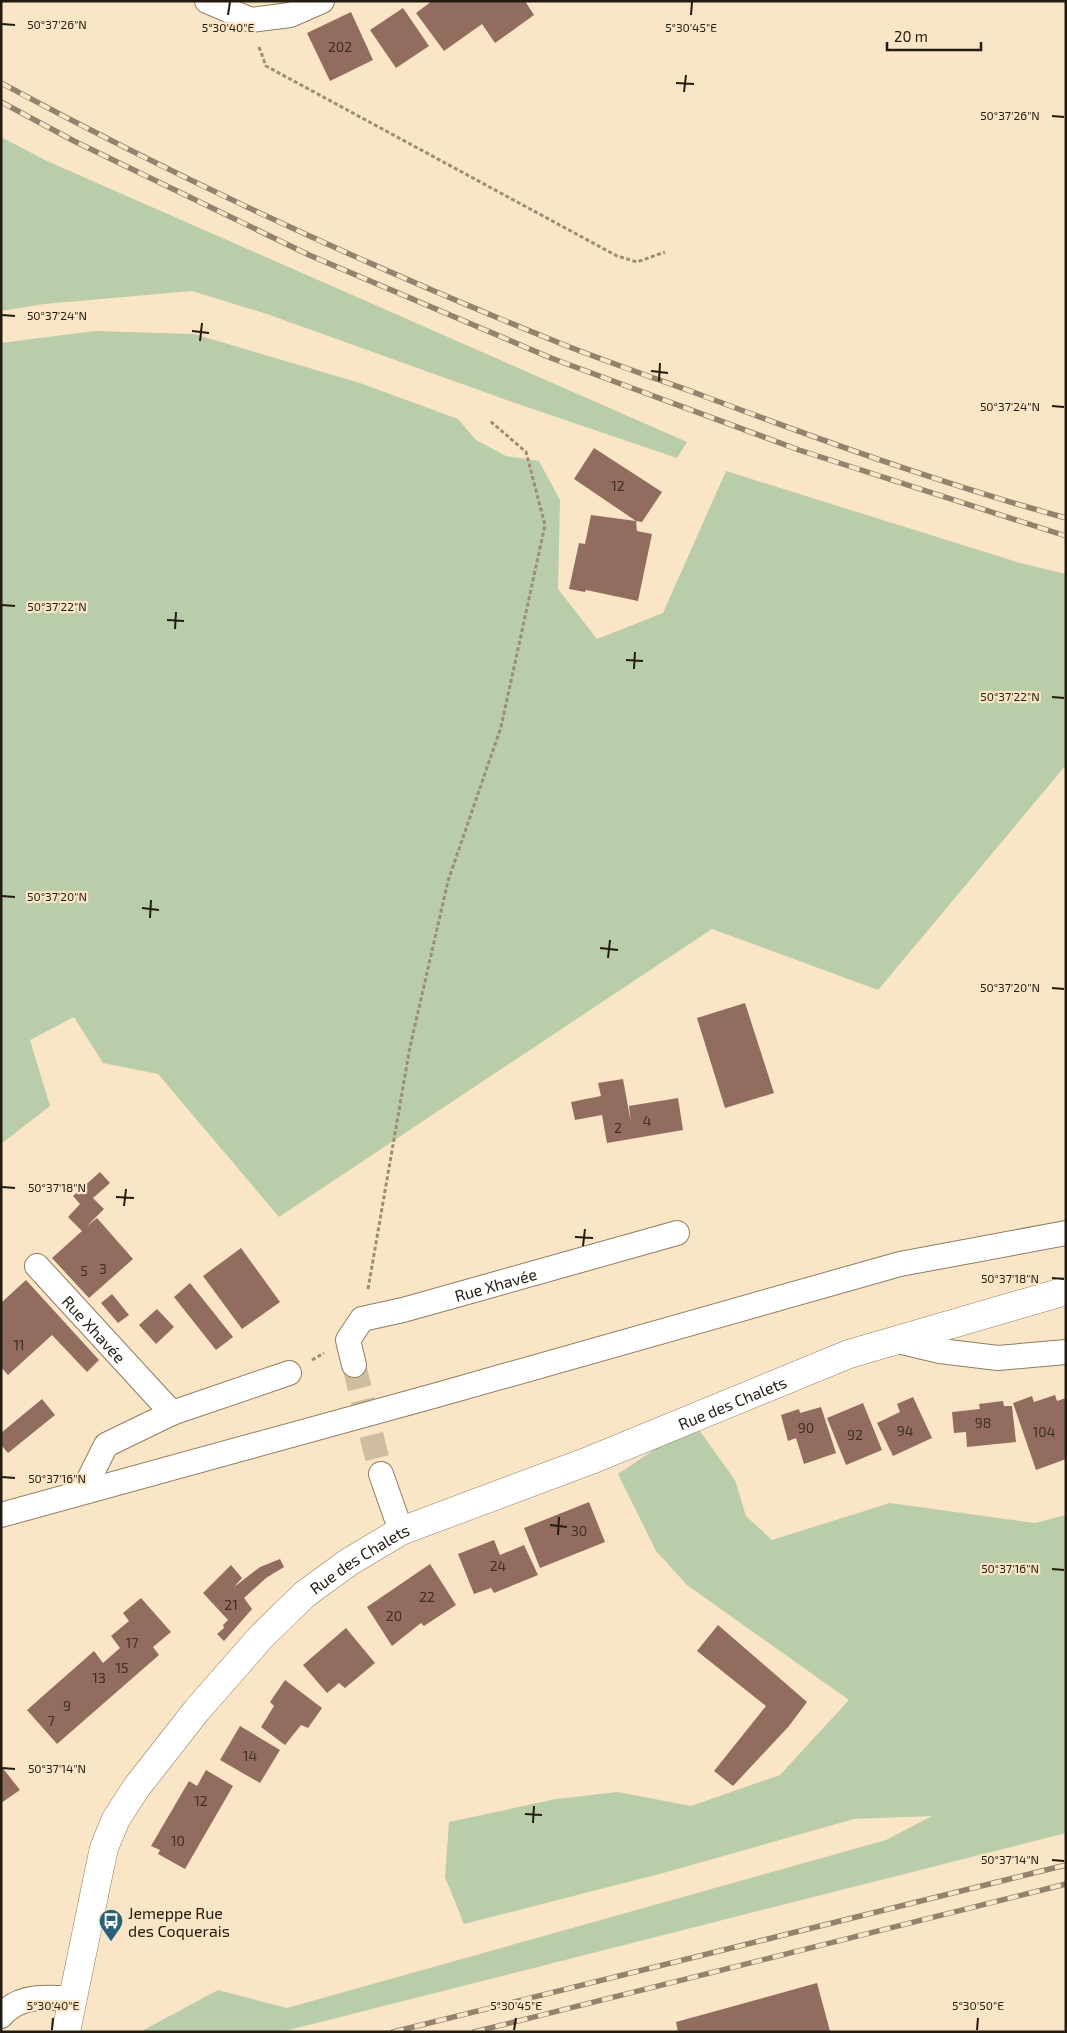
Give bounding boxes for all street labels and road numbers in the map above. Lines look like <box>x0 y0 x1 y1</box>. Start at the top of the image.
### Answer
street label: Rue Xhavée <box>452 1263 539 1305</box>
street label: Rue Xhavée <box>59 1291 130 1366</box>
street label: Rue des Chalets <box>675 1371 789 1433</box>
street label: Rue des Chalets <box>305 1519 412 1597</box>

